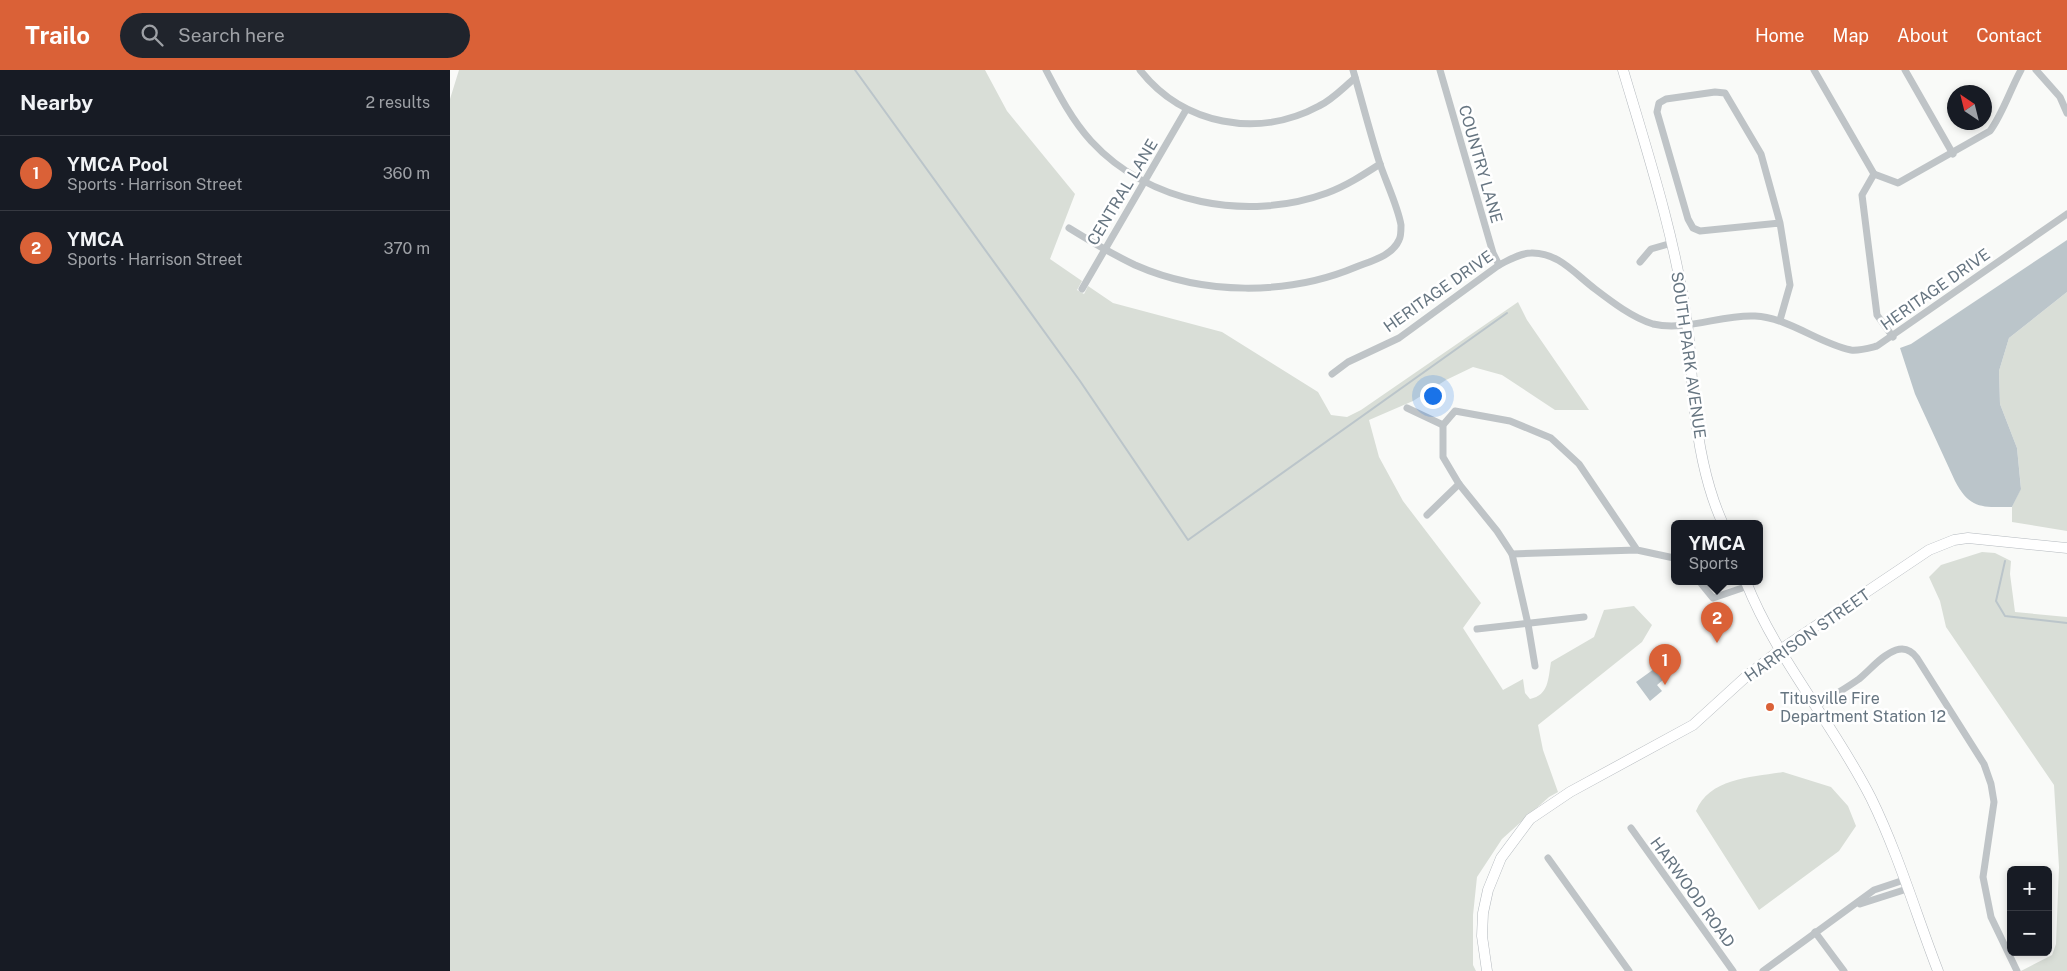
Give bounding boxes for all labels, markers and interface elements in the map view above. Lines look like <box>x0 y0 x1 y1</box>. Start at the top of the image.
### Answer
search box <box>120 13 470 58</box>
text: Trailo <box>25 21 90 49</box>
icon: search <box>138 21 166 49</box>
text: Search here <box>178 24 285 46</box>
text: Home <box>1755 25 1805 46</box>
text: Map <box>1833 25 1869 46</box>
text: About <box>1897 25 1948 46</box>
text: Contact <box>1976 25 2042 46</box>
north arrow <box>1947 85 1992 130</box>
text: Nearby <box>20 90 93 115</box>
text: 2 results <box>365 93 430 112</box>
street label: COUNTRY LANE <box>1455 103 1506 225</box>
street label: CENTRAL LANE <box>1083 136 1162 249</box>
text: YMCA Pool <box>67 153 169 175</box>
text: 1 <box>33 164 39 183</box>
text: 360 m <box>383 164 430 183</box>
text: Sports · Harrison Street <box>67 175 242 194</box>
text: YMCA <box>67 228 124 250</box>
text: 2 <box>31 239 41 258</box>
text: 370 m <box>383 239 430 258</box>
street label: HERITAGE DRIVE <box>1877 245 1994 334</box>
street label: HERITAGE DRIVE <box>1380 247 1497 336</box>
text: Sports · Harrison Street <box>67 250 242 269</box>
street label: SOUTH PARK AVENUE <box>1667 270 1710 440</box>
your location <box>1420 383 1446 409</box>
popup <box>1671 520 1763 585</box>
text: YMCA <box>1688 532 1746 554</box>
text: Sports <box>1688 554 1738 573</box>
street label: HARRISON STREET <box>1741 585 1874 686</box>
pin: 2 <box>1701 602 1733 643</box>
pin: 1 <box>1649 644 1681 685</box>
place label: Titusville Fire Department Station 12 <box>1780 689 1946 726</box>
marker: Titusville Fire Department Station 12 <box>1764 701 1776 713</box>
street label: HARWOOD ROAD <box>1646 833 1739 951</box>
map controls <box>2007 866 2052 956</box>
button: + <box>2007 866 2052 911</box>
button: − <box>2007 911 2052 956</box>

